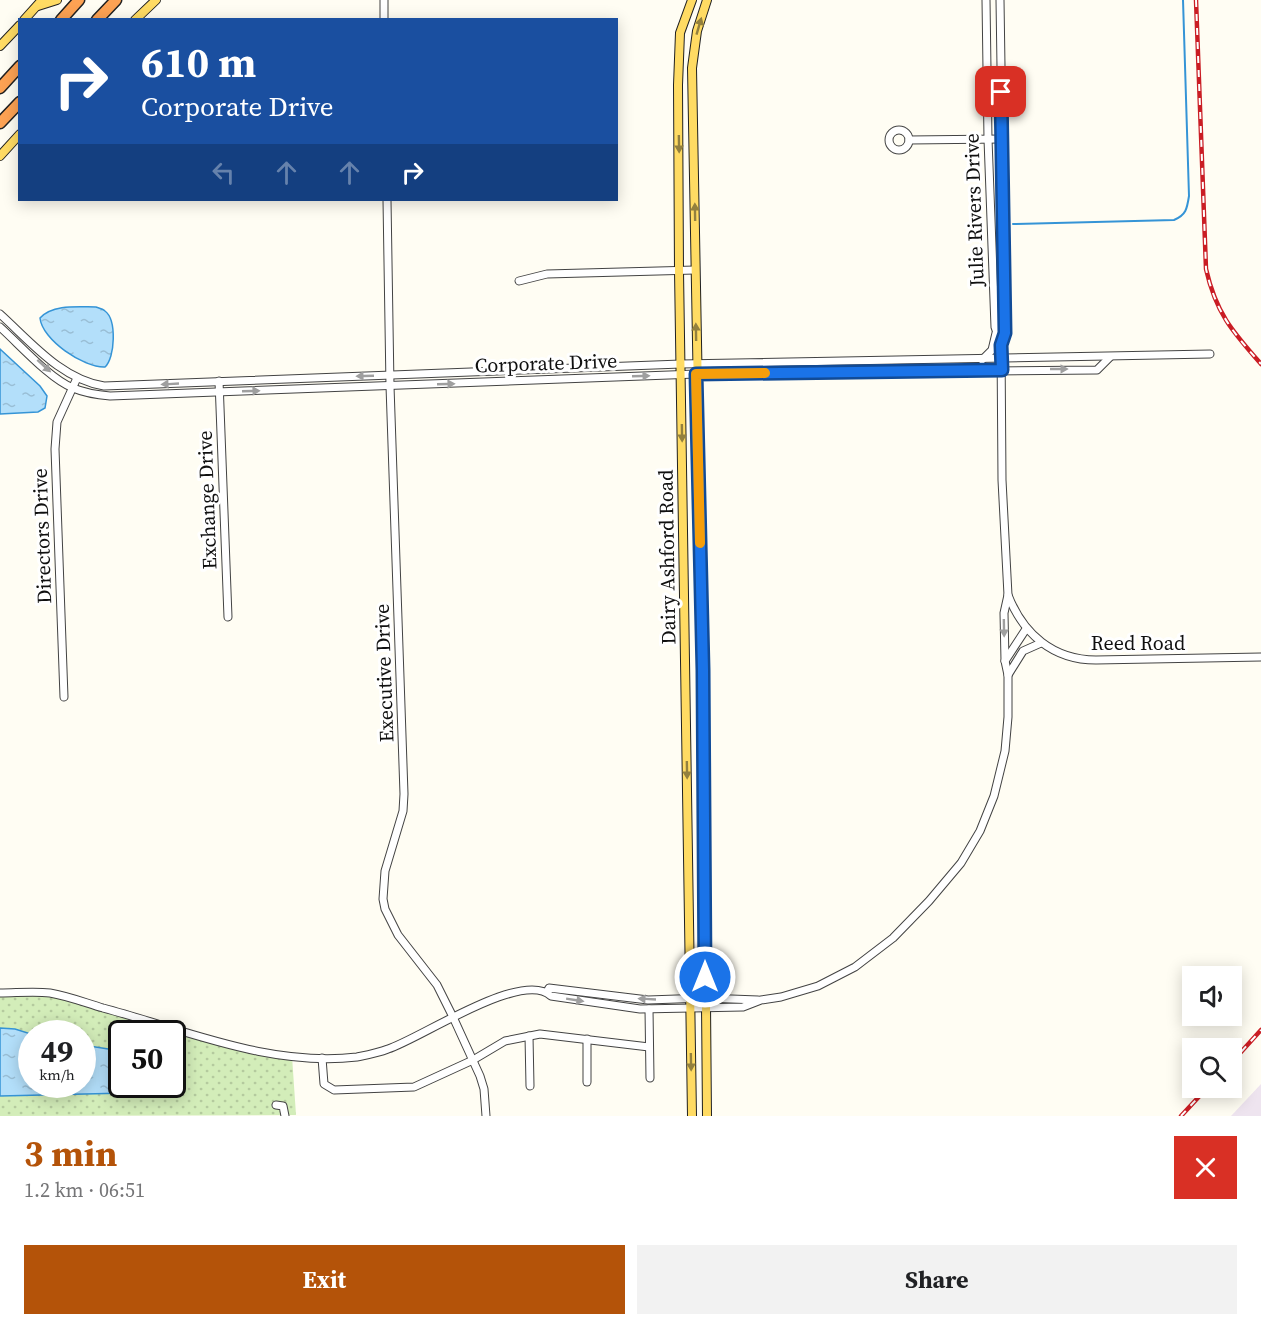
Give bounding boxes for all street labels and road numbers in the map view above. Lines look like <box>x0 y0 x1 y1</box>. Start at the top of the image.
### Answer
street label: Julie Rivers Drive <box>957 133 991 288</box>
street label: Corporate Drive <box>474 347 618 379</box>
street label: Exchange Drive <box>191 430 223 570</box>
street label: Directors Drive <box>26 468 58 604</box>
street label: Dairy Ashford Road <box>651 469 683 645</box>
street label: Executive Drive <box>368 603 400 743</box>
street label: Reed Road <box>1091 629 1186 657</box>

